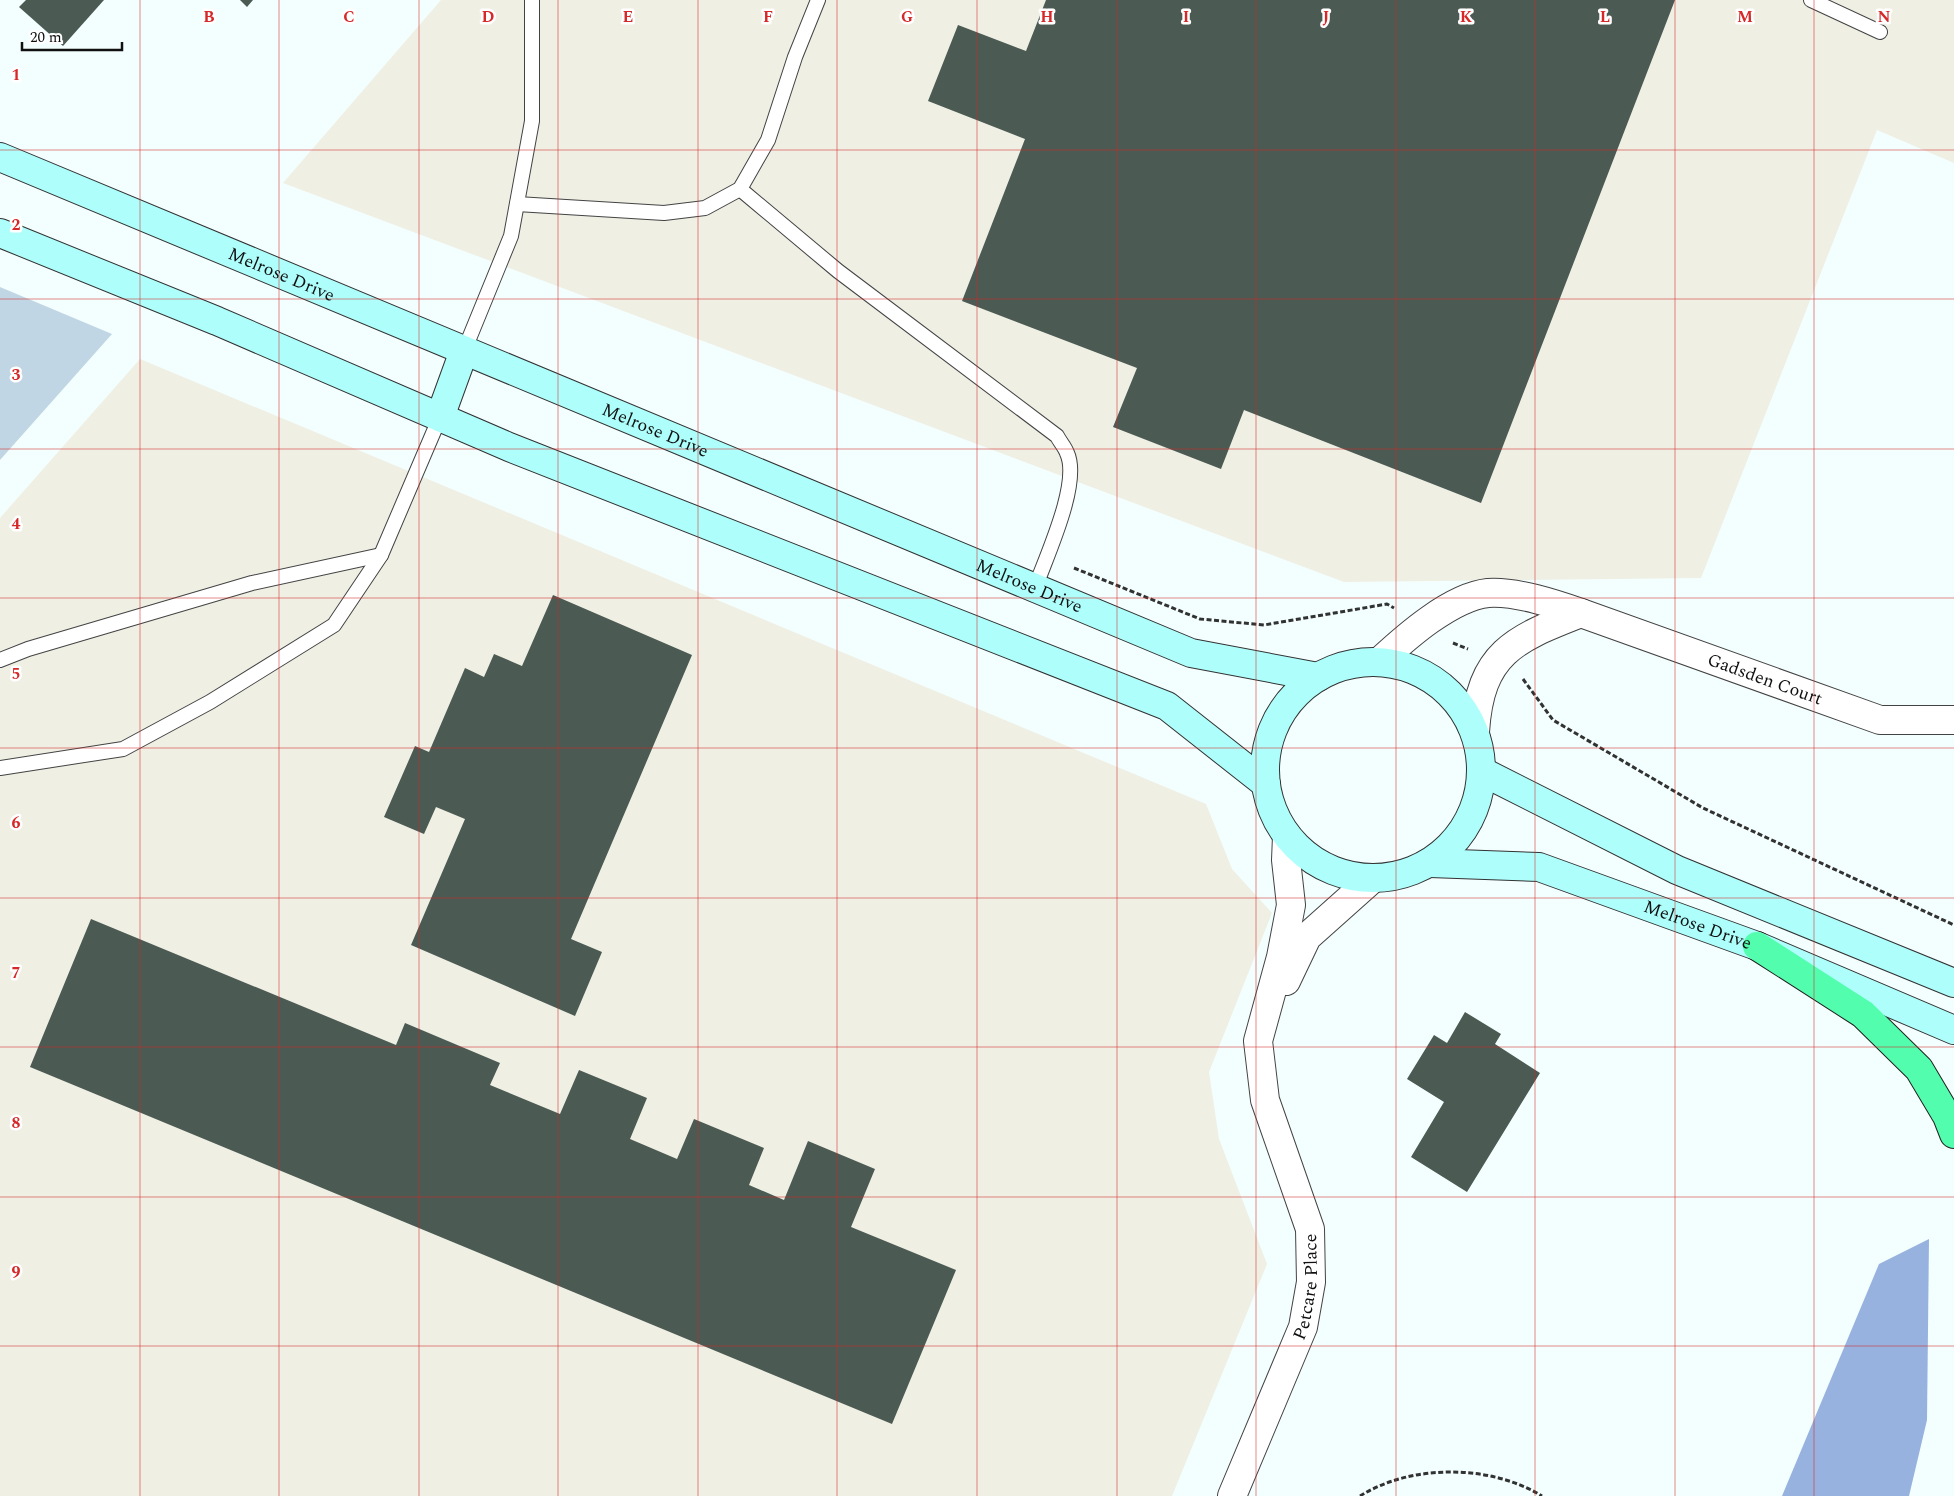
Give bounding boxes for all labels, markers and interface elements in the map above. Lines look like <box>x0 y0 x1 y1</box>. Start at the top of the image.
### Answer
text: B <box>203 5 215 29</box>
text: C <box>343 5 355 29</box>
text: D <box>482 5 495 29</box>
text: E <box>623 5 633 29</box>
text: F <box>763 5 773 29</box>
text: G <box>901 5 913 29</box>
text: H <box>1040 5 1054 29</box>
text: I <box>1183 5 1189 29</box>
text: J <box>1323 5 1330 29</box>
text: K <box>1460 5 1473 29</box>
text: L <box>1600 5 1610 29</box>
text: M <box>1737 5 1753 29</box>
text: N <box>1877 5 1891 29</box>
scale bar <box>22 20 122 52</box>
text: 20 m <box>30 26 62 49</box>
text: 1 <box>12 63 20 87</box>
text: 2 <box>12 213 21 237</box>
street label: Melrose Drive <box>224 240 339 309</box>
text: 3 <box>12 363 21 387</box>
street label: Melrose Drive <box>598 396 713 465</box>
text: 4 <box>12 512 21 536</box>
street label: Melrose Drive <box>972 552 1087 620</box>
street label: Gadsden Court <box>1704 646 1826 712</box>
text: 5 <box>12 662 20 686</box>
text: 6 <box>12 811 21 835</box>
street label: Melrose Drive <box>1640 893 1756 957</box>
text: 7 <box>12 961 21 985</box>
text: 8 <box>12 1111 21 1135</box>
street label: Petcare Place <box>1286 1233 1325 1344</box>
text: 9 <box>12 1260 21 1284</box>

